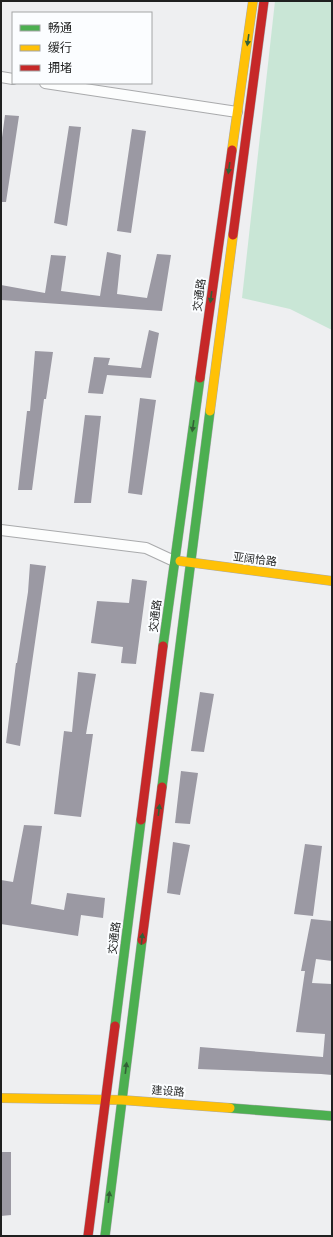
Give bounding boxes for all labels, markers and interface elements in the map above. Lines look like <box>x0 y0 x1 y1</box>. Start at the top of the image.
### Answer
legend <box>12 12 152 84</box>
text: 畅通 <box>48 20 72 35</box>
one-way arrow <box>245 34 251 46</box>
text: 缓行 <box>48 40 72 55</box>
text: 拥堵 <box>48 60 72 75</box>
one-way arrow <box>226 162 232 174</box>
street label: 交通路 <box>190 278 208 312</box>
one-way arrow <box>208 291 214 303</box>
one-way arrow <box>190 420 196 432</box>
street label: 亚阔恰路 <box>232 549 278 569</box>
street label: 交通路 <box>146 599 164 633</box>
one-way arrow <box>155 804 162 816</box>
street label: 交通路 <box>105 921 123 955</box>
one-way arrow <box>139 933 145 945</box>
one-way arrow <box>123 1062 129 1074</box>
street label: 建设路 <box>151 1083 185 1099</box>
one-way arrow <box>106 1191 113 1203</box>

